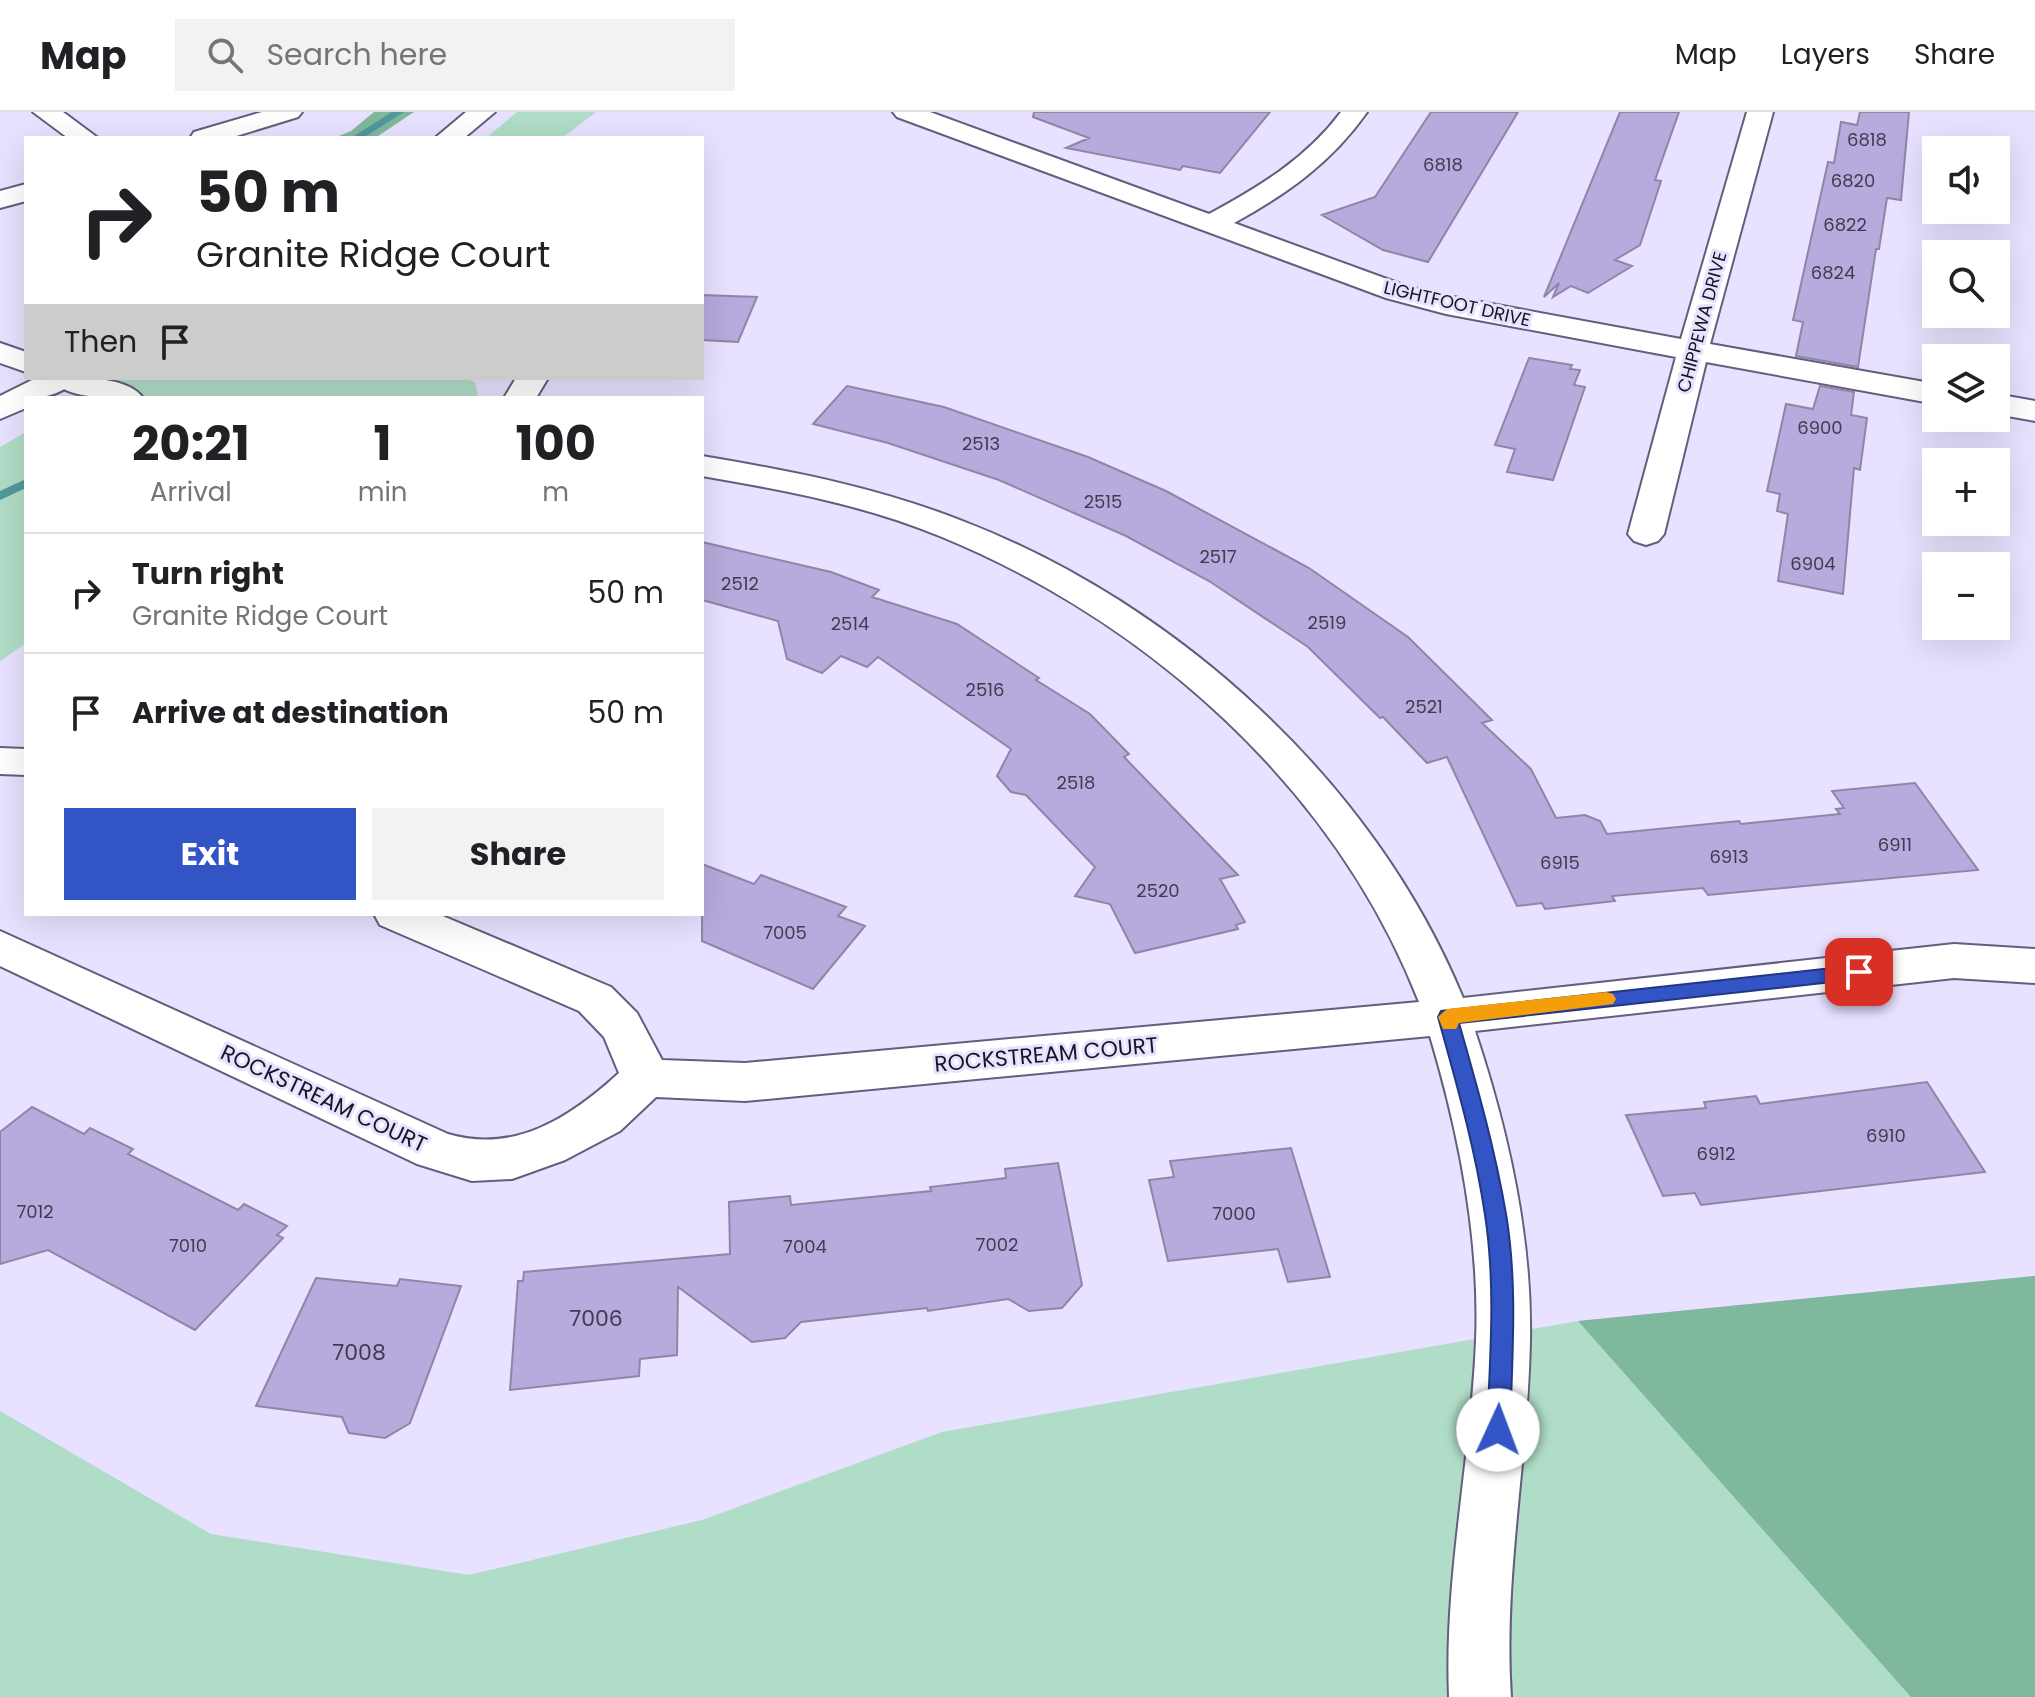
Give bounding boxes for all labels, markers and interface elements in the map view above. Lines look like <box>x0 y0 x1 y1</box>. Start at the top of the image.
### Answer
search box <box>175 19 735 91</box>
text: Map <box>40 29 127 82</box>
icon: search <box>203 33 247 77</box>
text: Search here <box>267 33 447 76</box>
text: Map <box>1675 35 1737 74</box>
text: Layers <box>1781 35 1870 74</box>
text: Share <box>1914 35 1995 74</box>
house number: 6818 <box>1847 127 1887 152</box>
map controls <box>1922 136 2010 640</box>
button: sound <box>1922 136 2010 224</box>
house number: 6818 <box>1423 152 1463 177</box>
text: 50 m <box>196 153 340 232</box>
icon: right <box>64 168 168 272</box>
house number: 6820 <box>1831 168 1875 193</box>
house number: 6822 <box>1823 212 1867 237</box>
text: Granite Ridge Court <box>196 229 550 280</box>
button: search <box>1922 240 2010 328</box>
street label: CHIPPEWA DRIVE <box>1671 249 1732 395</box>
house number: 6824 <box>1811 260 1855 285</box>
street label: LIGHTFOOT DRIVE <box>1381 274 1533 333</box>
text: Then <box>64 320 137 363</box>
icon: arrive <box>153 320 197 364</box>
button: layers <box>1922 344 2010 432</box>
text: 20:21 <box>132 410 250 477</box>
text: 1 <box>374 410 392 477</box>
text: 100 <box>515 410 596 477</box>
house number: 6900 <box>1797 415 1843 440</box>
house number: 2513 <box>962 431 1000 456</box>
button: + <box>1922 448 2010 536</box>
text: Arrival <box>150 474 232 510</box>
text: min <box>358 474 407 510</box>
text: m <box>542 474 569 510</box>
house number: 2515 <box>1084 489 1122 514</box>
house number: 2517 <box>1199 544 1237 569</box>
house number: 6904 <box>1790 551 1836 576</box>
text: Turn right <box>132 552 284 595</box>
button: − <box>1922 552 2010 640</box>
icon: right <box>64 571 108 615</box>
text: 50 m <box>587 571 664 614</box>
house number: 2512 <box>721 571 759 596</box>
text: Granite Ridge Court <box>132 598 388 634</box>
house number: 2519 <box>1308 610 1346 635</box>
house number: 2514 <box>831 611 869 636</box>
house number: 2516 <box>966 677 1004 702</box>
icon: arrive <box>64 691 108 735</box>
text: Arrive at destination <box>132 691 449 734</box>
text: 50 m <box>587 691 664 734</box>
house number: 2521 <box>1405 694 1443 719</box>
house number: 2518 <box>1057 770 1095 795</box>
button: Exit <box>64 808 356 900</box>
button: Share <box>372 808 664 900</box>
house number: 6911 <box>1878 832 1912 857</box>
house number: 6913 <box>1709 844 1749 869</box>
house number: 6915 <box>1540 850 1580 875</box>
house number: 2520 <box>1136 878 1180 903</box>
house number: 7005 <box>763 920 807 945</box>
pin <box>1825 938 1893 1006</box>
icon: arrive <box>1837 950 1881 994</box>
street label: ROCKSTREAM COURT <box>933 1029 1159 1080</box>
street label: ROCKSTREAM COURT <box>216 1037 432 1160</box>
house number: 6910 <box>1866 1123 1906 1148</box>
house number: 6912 <box>1697 1141 1735 1166</box>
house number: 7012 <box>16 1199 54 1224</box>
house number: 7000 <box>1212 1201 1256 1226</box>
house number: 7002 <box>976 1232 1018 1257</box>
house number: 7010 <box>169 1233 207 1258</box>
house number: 7004 <box>783 1234 827 1259</box>
house number: 7006 <box>569 1303 623 1334</box>
house number: 7008 <box>332 1337 386 1368</box>
position arrow <box>1456 1388 1540 1472</box>

